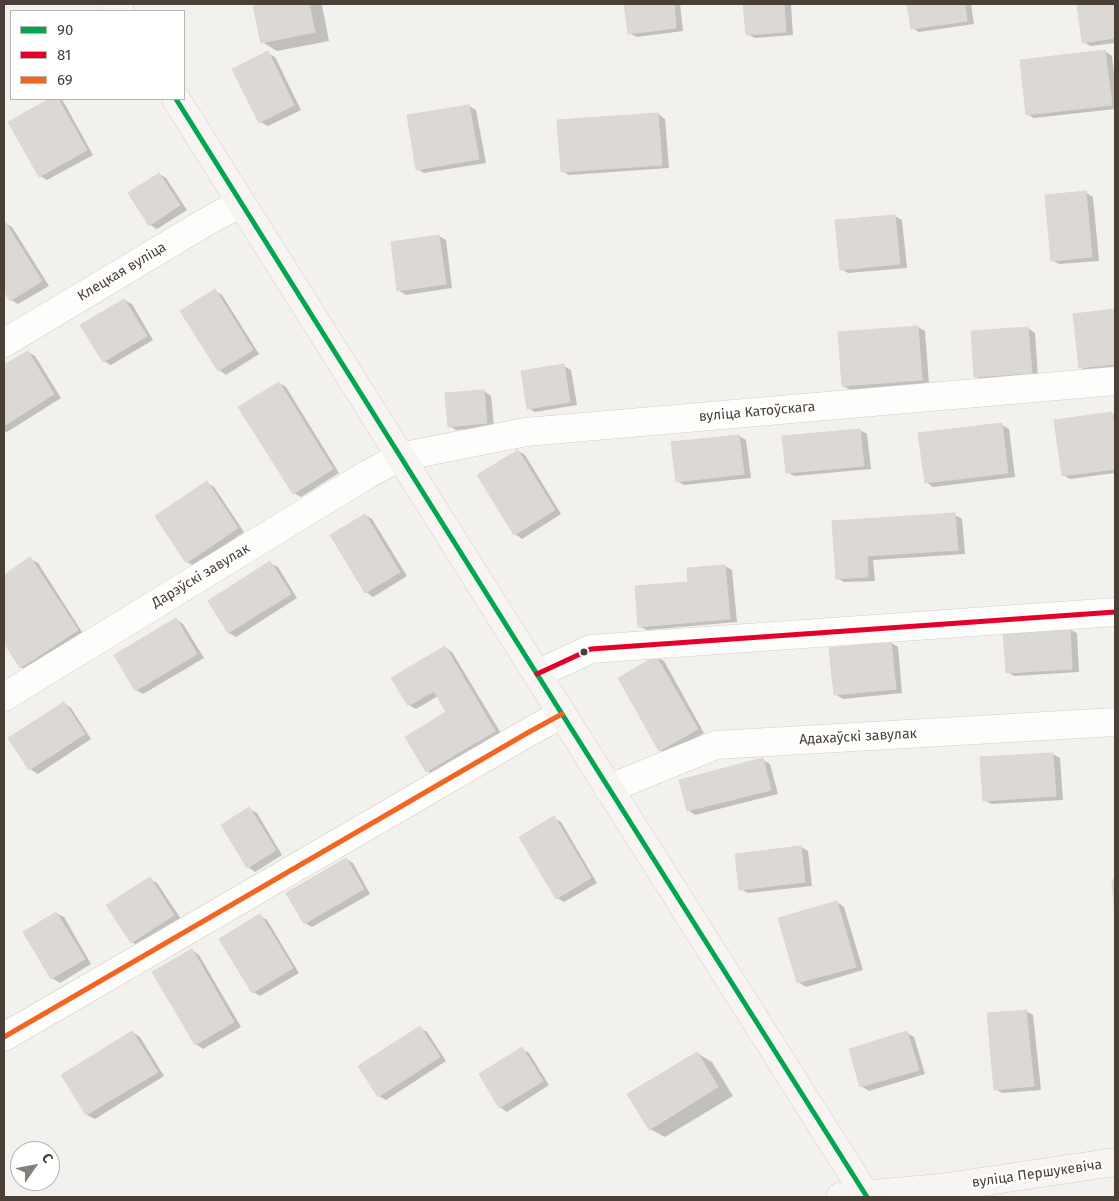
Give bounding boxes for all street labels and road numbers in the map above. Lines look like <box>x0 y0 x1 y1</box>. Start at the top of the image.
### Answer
street label: Клецкая вуліца <box>75 239 169 305</box>
street label: вуліца Катоўскага <box>698 399 816 425</box>
street label: Дарэўскі завулак <box>149 540 253 612</box>
street label: Адахаўскі завулак <box>799 726 917 748</box>
street label: вуліца Першукевіча <box>971 1157 1103 1191</box>

